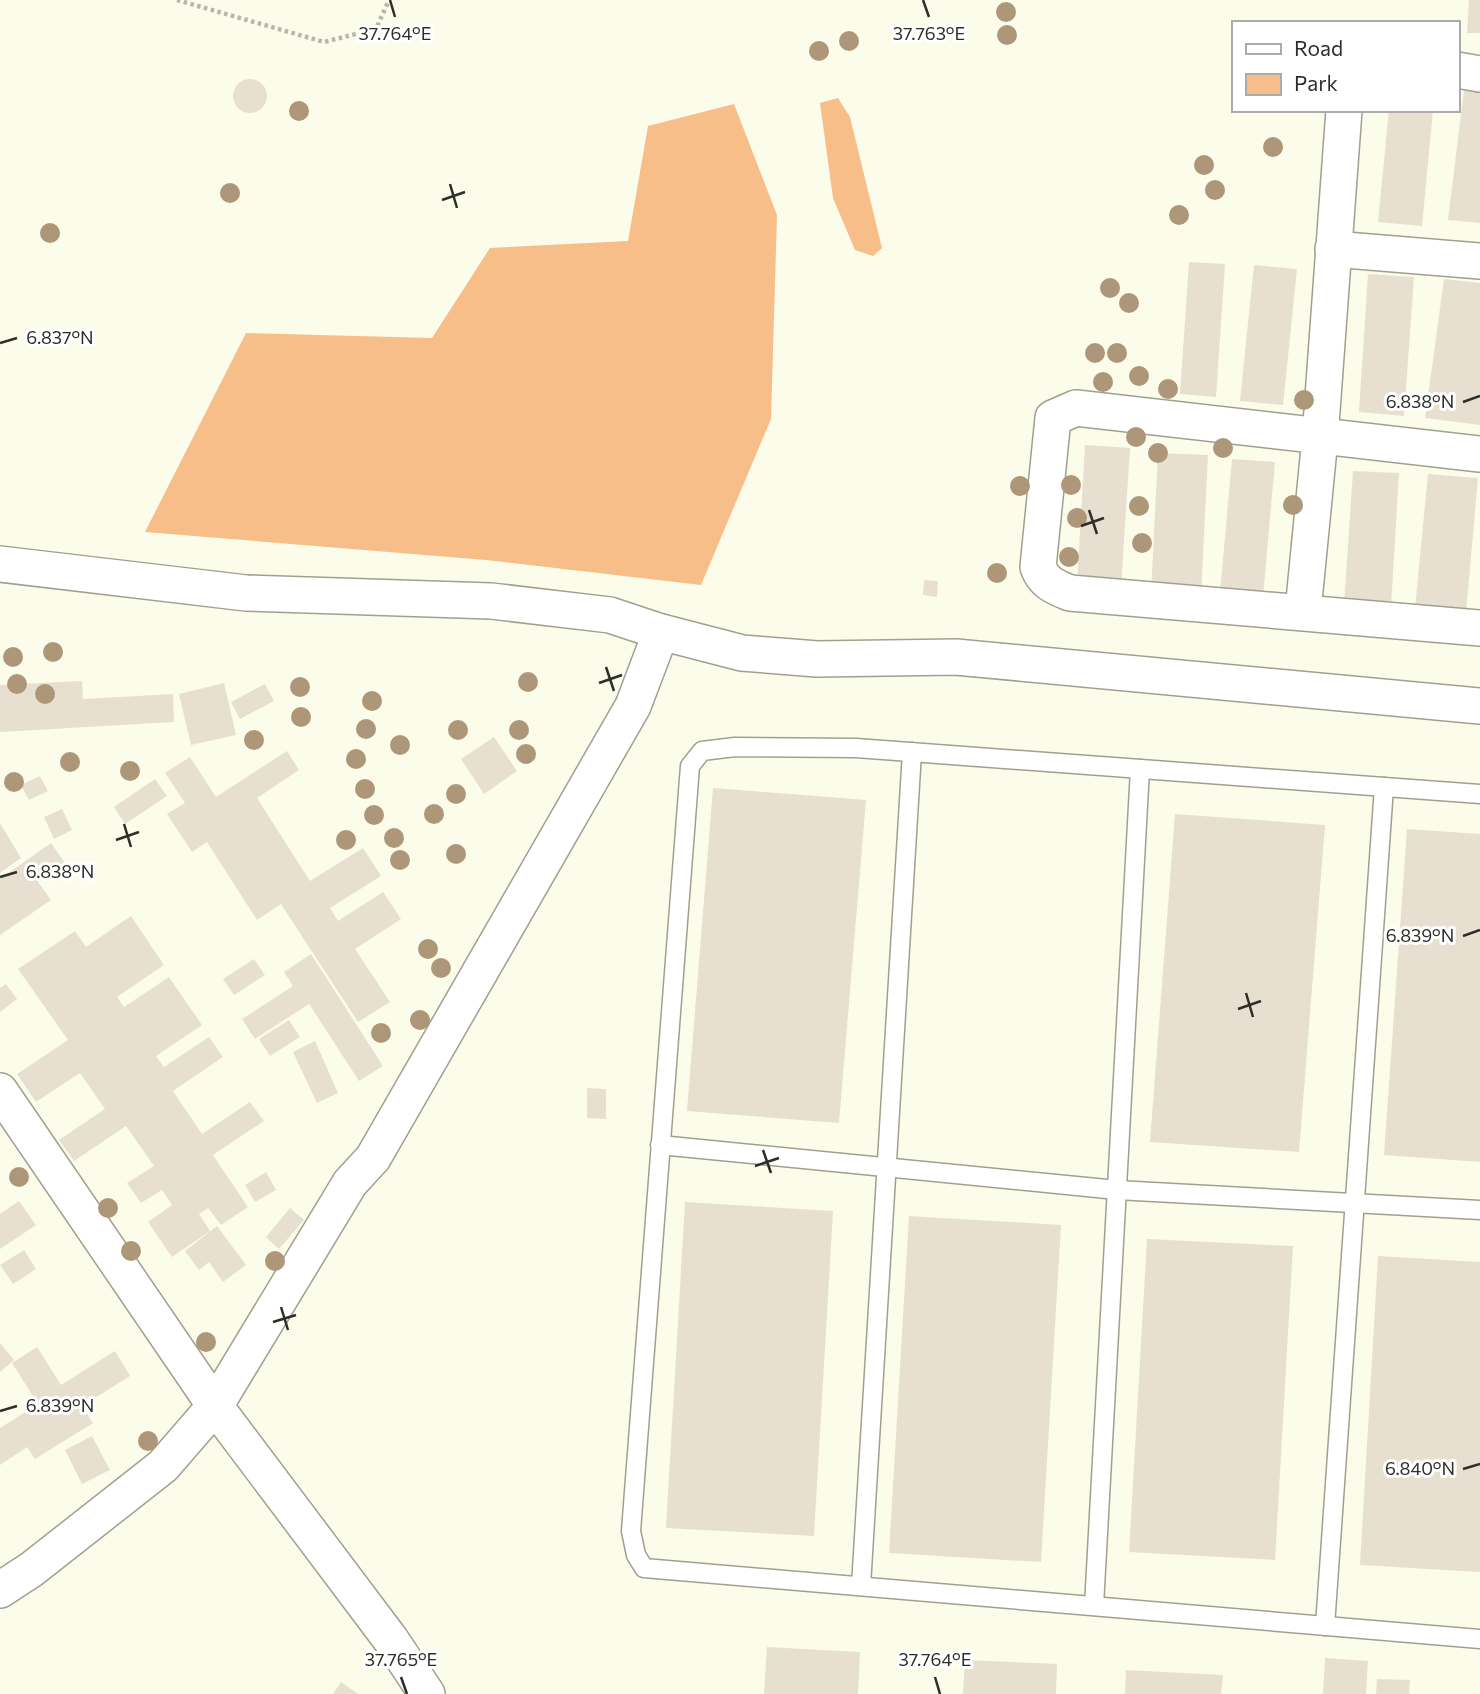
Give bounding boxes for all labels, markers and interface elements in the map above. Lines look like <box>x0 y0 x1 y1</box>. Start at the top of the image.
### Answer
legend <box>1232 21 1459 112</box>
text: 37.764°E <box>359 22 431 44</box>
text: 37.763°E <box>893 22 965 44</box>
text: Road <box>1294 35 1343 60</box>
text: Park <box>1294 70 1338 95</box>
text: 6.837°N <box>26 326 94 348</box>
text: 6.838°N <box>1386 390 1454 412</box>
text: 6.838°N <box>26 860 94 882</box>
text: 6.839°N <box>1386 924 1454 946</box>
text: 6.839°N <box>26 1394 94 1416</box>
text: 6.840°N <box>1385 1457 1455 1479</box>
text: 37.765°E <box>365 1648 437 1670</box>
text: 37.764°E <box>899 1648 971 1670</box>

